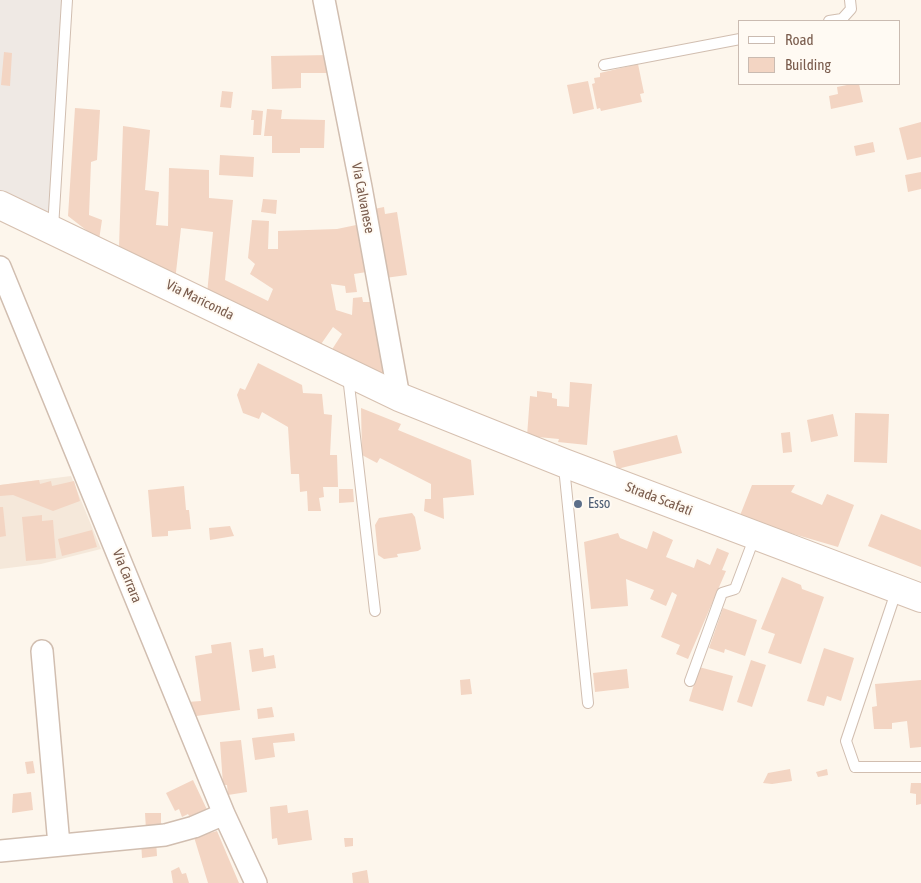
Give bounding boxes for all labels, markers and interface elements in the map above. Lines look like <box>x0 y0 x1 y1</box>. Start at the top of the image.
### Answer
legend <box>738 20 901 85</box>
text: Road <box>785 31 814 48</box>
text: Building <box>785 56 831 73</box>
street label: Via Calvanese <box>348 161 378 235</box>
street label: Via Mariconda <box>163 276 237 324</box>
street label: Strada Scafati <box>623 479 695 519</box>
place label: Esso <box>588 496 610 512</box>
marker: Esso <box>572 498 584 510</box>
street label: Via Carrara <box>109 547 145 605</box>

